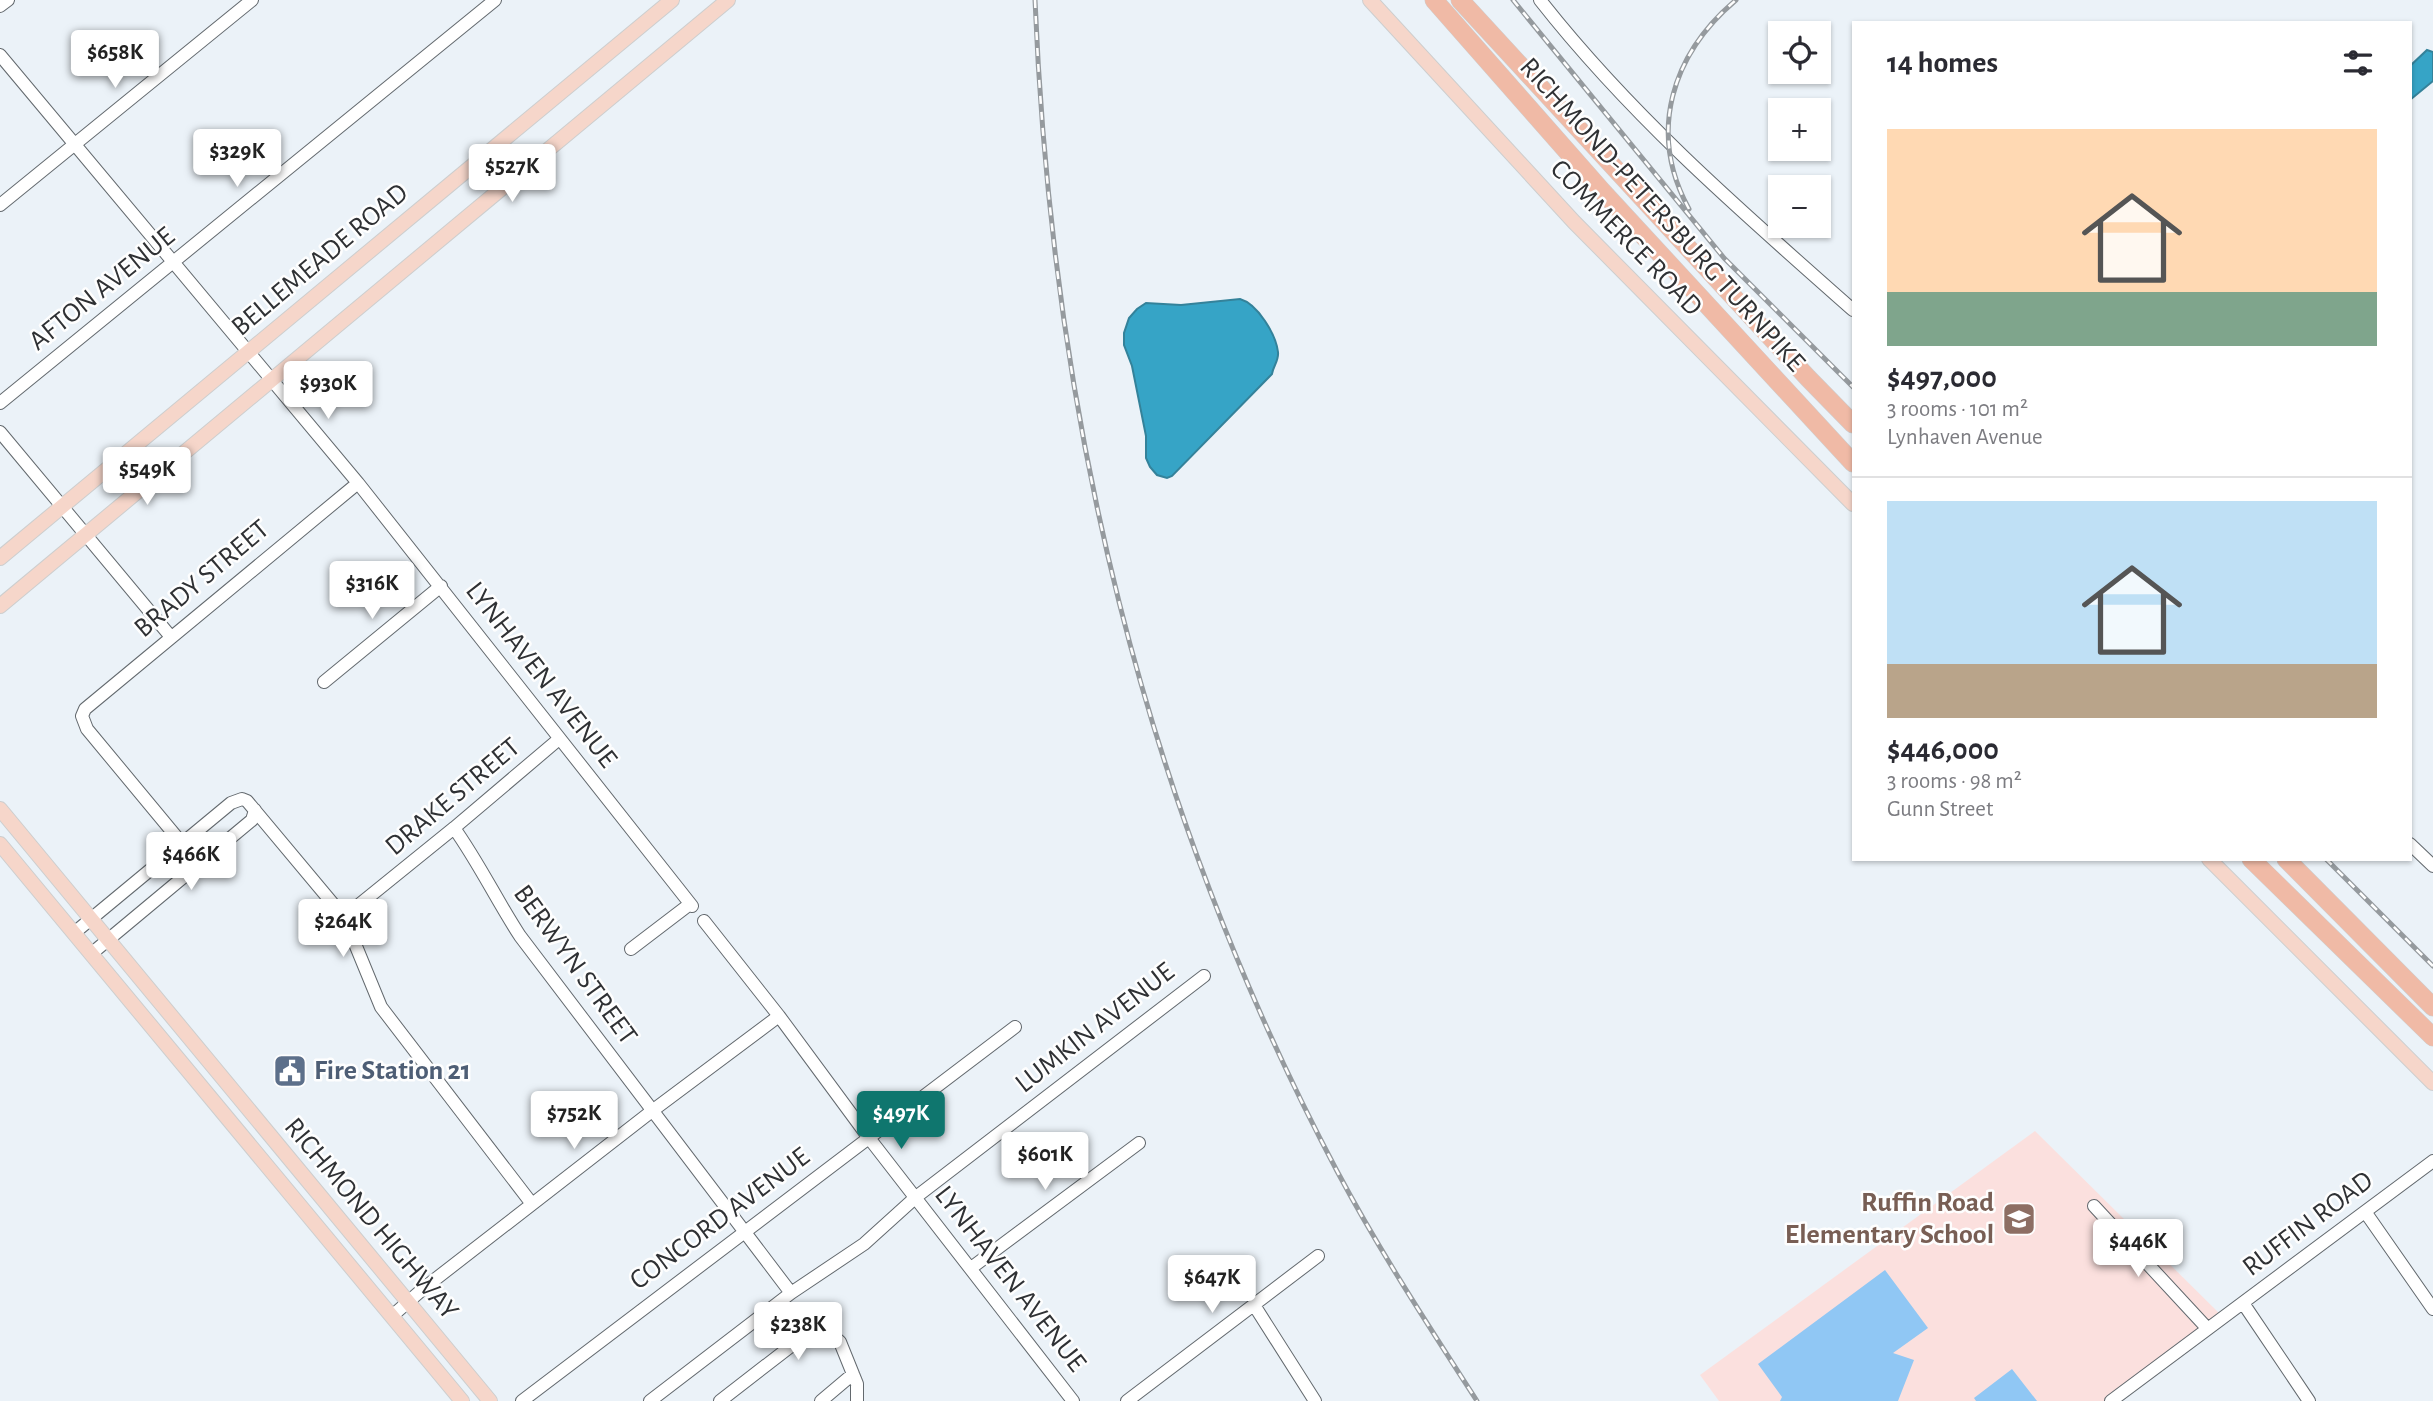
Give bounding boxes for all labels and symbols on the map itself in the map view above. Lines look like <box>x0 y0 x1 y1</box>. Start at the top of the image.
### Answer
pin: $658K <box>66 31 164 90</box>
street label: RICHMOND-PETERSBURG TURNPIKE <box>1514 53 1810 377</box>
pin: $329K <box>188 130 286 189</box>
pin: $527K <box>463 144 561 204</box>
street label: COMMERCE ROAD <box>1545 155 1707 321</box>
street label: BELLEMEADE ROAD <box>227 178 413 342</box>
street label: AFTON AVENUE <box>24 222 180 356</box>
pin: $930K <box>279 362 377 421</box>
pin: $549K <box>98 448 196 507</box>
street label: BRADY STREET <box>129 515 275 643</box>
pin: $316K <box>323 562 421 621</box>
street label: LYNHAVEN AVENUE <box>460 577 622 773</box>
street label: DRAKE STREET <box>380 733 526 861</box>
pin: $466K <box>142 832 240 892</box>
street label: BERWYN STREET <box>508 880 642 1050</box>
pin: $264K <box>294 900 392 959</box>
street label: LUMKIN AVENUE <box>1010 958 1180 1098</box>
public building icon: Fire Station 21 <box>271 1052 309 1090</box>
place label: Fire Station 21 <box>314 1057 471 1085</box>
pin: $752K <box>525 1092 623 1151</box>
pin: $497K <box>852 1092 950 1151</box>
street label: RICHMOND HIGHWAY <box>279 1113 463 1325</box>
pin: $601K <box>996 1132 1094 1192</box>
street label: CONCORD AVENUE <box>625 1143 815 1295</box>
street label: RUFFIN ROAD <box>2238 1166 2378 1282</box>
street label: LYNHAVEN AVENUE <box>929 1181 1091 1377</box>
place label: Ruffin Road Elementary School <box>1785 1189 1994 1249</box>
school or university icon: Ruffin Road Elementary School <box>2000 1200 2038 1238</box>
pin: $446K <box>2089 1220 2187 1279</box>
pin: $647K <box>1163 1256 1261 1315</box>
pin: $238K <box>749 1302 847 1362</box>

